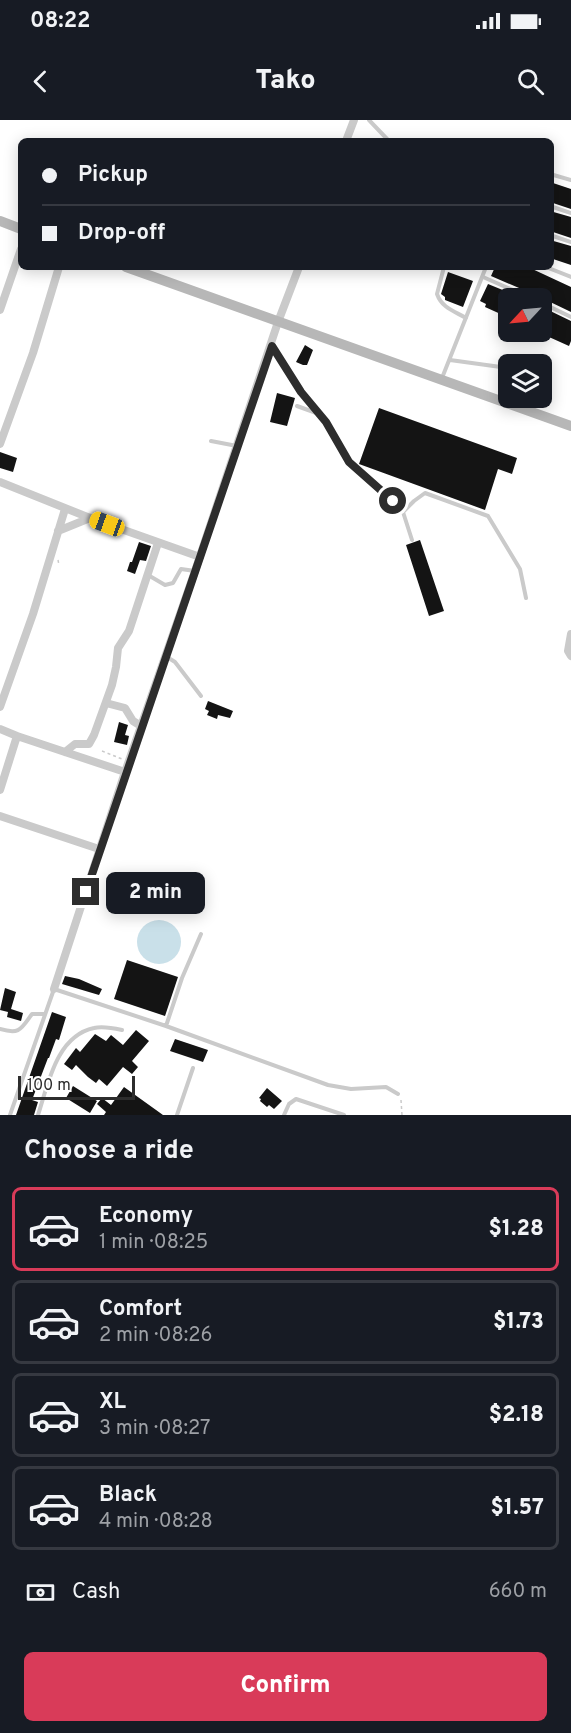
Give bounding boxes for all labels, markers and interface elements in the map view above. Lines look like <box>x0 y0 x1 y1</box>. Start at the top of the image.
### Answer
text: 08:22 <box>30 8 91 35</box>
text: Tako <box>255 64 316 98</box>
icon: back <box>24 65 57 98</box>
icon: search <box>514 65 547 98</box>
text: Pickup <box>78 162 148 189</box>
text: Drop-off <box>78 220 165 247</box>
north arrow <box>498 288 552 342</box>
map controls <box>498 288 552 408</box>
button: layers <box>498 354 552 408</box>
route start <box>379 487 406 514</box>
car <box>87 509 127 539</box>
callout: 2 min <box>107 871 206 913</box>
route end <box>72 878 99 905</box>
text: 2 min <box>129 880 182 906</box>
scale bar <box>18 1073 135 1100</box>
text: 100 m <box>27 1076 71 1096</box>
text: Choose a ride <box>24 1134 194 1168</box>
icon: car <box>27 1202 81 1256</box>
text: Economy <box>99 1203 193 1230</box>
text: $1.28 <box>489 1216 544 1243</box>
text: 1 min · 08:25 <box>99 1230 208 1256</box>
icon: car <box>27 1295 81 1349</box>
text: Comfort <box>99 1296 182 1323</box>
text: $1.73 <box>493 1309 544 1336</box>
text: 2 min · 08:26 <box>99 1323 212 1349</box>
icon: car <box>27 1388 81 1442</box>
text: XL <box>99 1389 126 1416</box>
text: $2.18 <box>489 1402 544 1429</box>
text: 3 min · 08:27 <box>99 1416 210 1442</box>
icon: car <box>27 1481 81 1535</box>
text: Black <box>99 1482 157 1509</box>
text: $1.57 <box>491 1495 544 1522</box>
text: 4 min · 08:28 <box>99 1509 213 1535</box>
icon: cash <box>24 1576 57 1609</box>
text: Cash <box>72 1579 121 1606</box>
text: 660 m <box>489 1579 547 1605</box>
button: Confirm <box>24 1652 547 1721</box>

